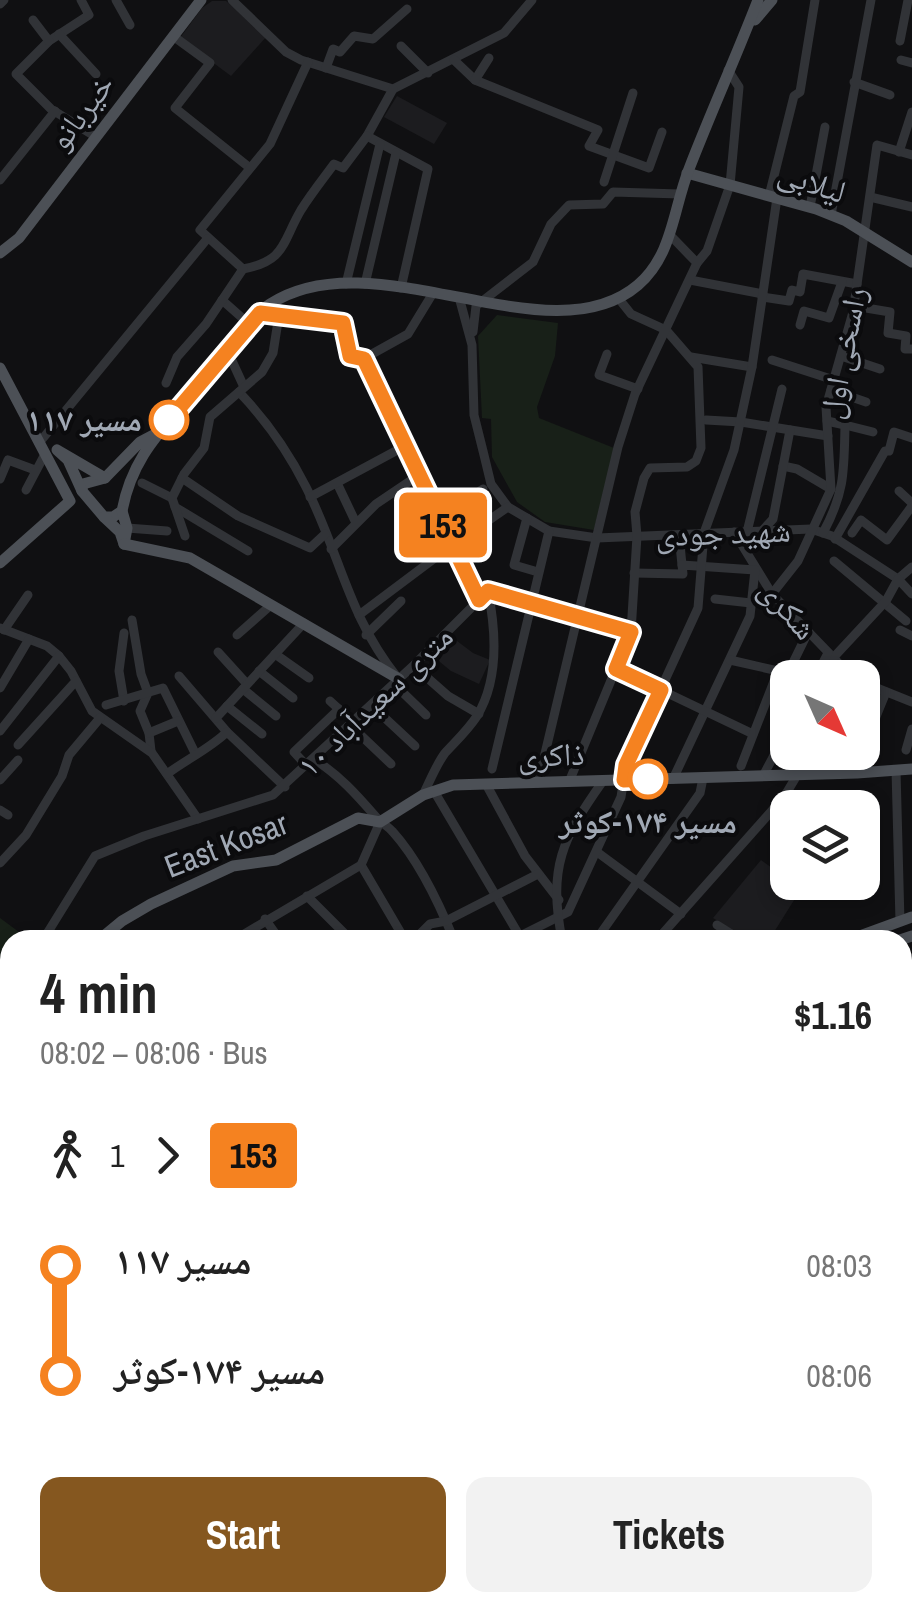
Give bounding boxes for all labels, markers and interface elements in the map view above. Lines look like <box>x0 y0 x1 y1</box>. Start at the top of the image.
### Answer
street label: خیربانو <box>38 65 123 159</box>
street label: لیلابی <box>773 150 852 213</box>
street label: راسخی اول <box>809 283 876 422</box>
place label: مسیر ۱۱۷ <box>26 398 142 441</box>
marker: مسیر ۱۱۷ <box>150 401 188 439</box>
line badge: 153 <box>386 492 500 558</box>
text: 153 <box>419 502 467 549</box>
street label: شهید جودی <box>654 509 791 556</box>
street label: شکری <box>750 569 827 649</box>
street label: ۱۰ متری سعیدآباد <box>287 615 462 786</box>
north arrow <box>770 660 880 770</box>
map controls <box>770 660 880 900</box>
street label: ذاکری <box>517 732 585 777</box>
marker: مسیر ۱۷۴-کوثر <box>629 760 667 798</box>
button: layers <box>770 790 880 900</box>
place label: مسیر ۱۷۴-کوثر <box>557 800 737 843</box>
street label: East Kosar <box>158 801 294 888</box>
text: 4 min <box>40 956 158 1030</box>
text: $1.16 <box>794 990 872 1041</box>
text: 08:02 – 08:06 · Bus <box>40 1031 268 1074</box>
icon: walk <box>40 1128 95 1183</box>
icon: forward <box>140 1128 195 1183</box>
text: 153 <box>230 1132 277 1179</box>
text: 1 <box>110 1134 125 1177</box>
text: مسیر ۱۱۷ <box>114 1235 251 1286</box>
text: 08:03 <box>806 1244 872 1287</box>
text: مسیر ۱۷۴-کوثر <box>114 1345 325 1396</box>
text: 08:06 <box>806 1354 872 1397</box>
button: Start <box>40 1477 446 1592</box>
button: Tickets <box>466 1477 872 1592</box>

